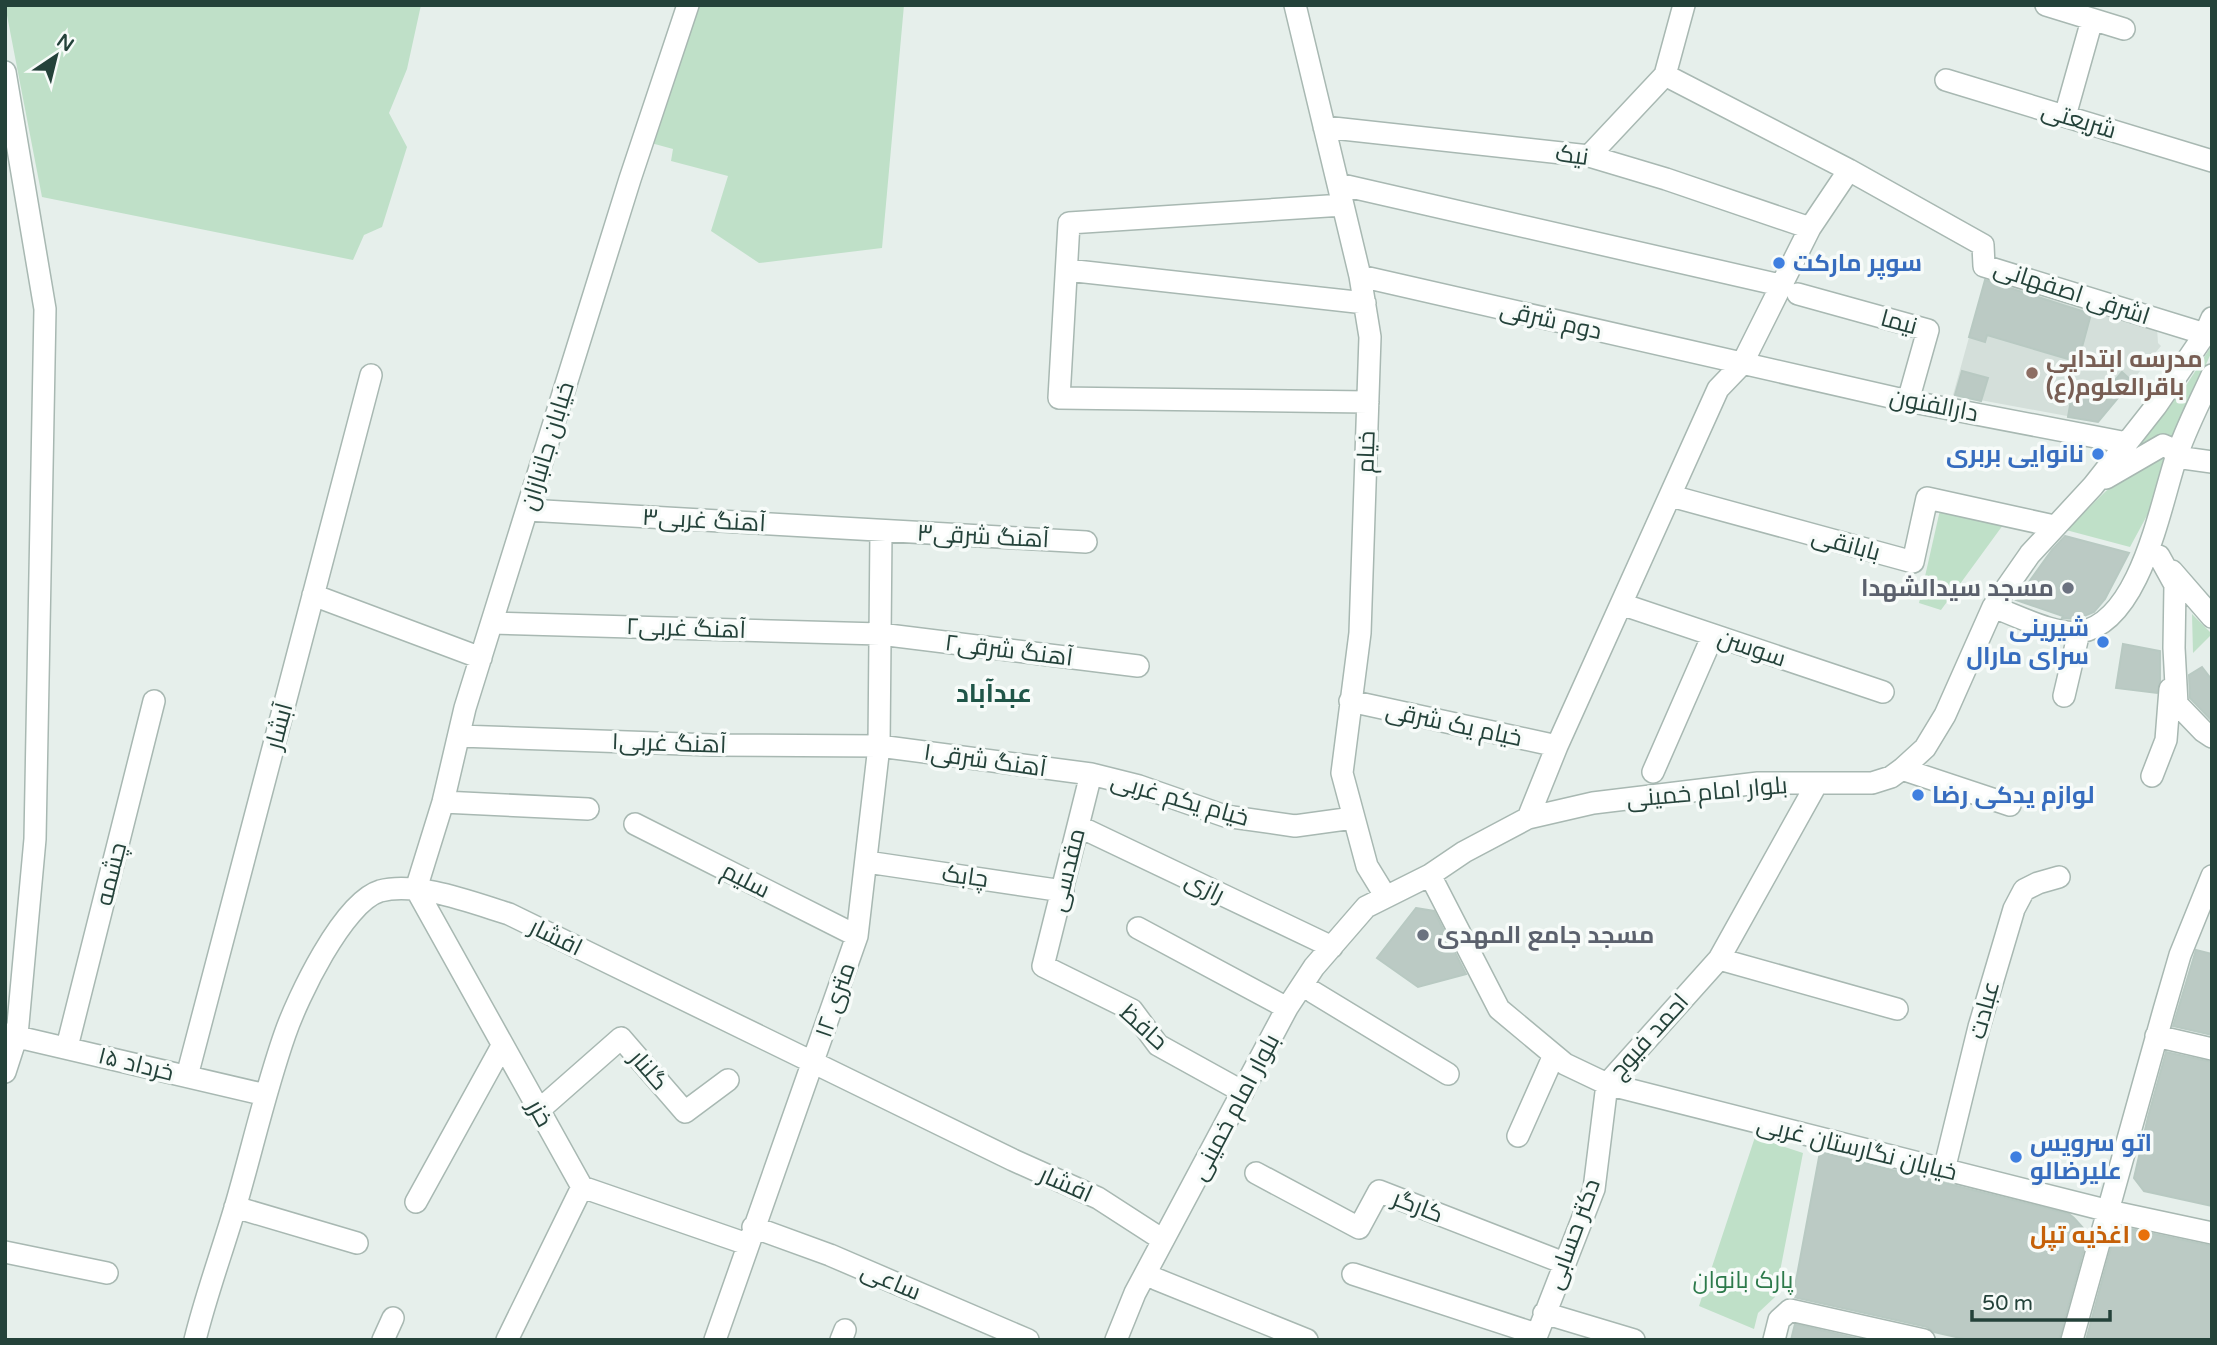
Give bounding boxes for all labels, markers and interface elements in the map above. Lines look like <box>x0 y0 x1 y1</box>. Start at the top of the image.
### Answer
north arrow <box>21 21 91 91</box>
text: N <box>53 30 78 56</box>
street label: شریعتی <box>2038 95 2120 146</box>
street label: نیک <box>1554 139 1590 172</box>
place label: سوپر مارکت <box>1793 249 1922 280</box>
street label: اشرفی اصفهانی <box>1990 254 2154 331</box>
marker: سوپر مارکت <box>1771 255 1787 271</box>
street label: دوم شرقی <box>1497 295 1605 347</box>
street label: نیما <box>1877 304 1920 341</box>
place label: مدرسه ابتدایی باقرالعلوم(ع) <box>2046 345 2203 403</box>
marker: مدرسه ابتدایی باقرالعلوم(ع) <box>2024 365 2040 381</box>
street label: خیابان جانبازان <box>514 378 581 514</box>
street label: دارالفنون <box>1887 383 1981 428</box>
street label: خیام <box>1351 430 1383 474</box>
place label: نانوایی بربری <box>1946 440 2084 469</box>
marker: نانوایی بربری <box>2090 446 2106 462</box>
street label: آهنگ غربی۳ <box>641 503 767 538</box>
street label: آهنگ شرقی۳ <box>916 519 1050 554</box>
street label: بابانقی <box>1808 521 1883 568</box>
place label: مسجد سیدالشهدا <box>1861 574 2054 603</box>
marker: مسجد سیدالشهدا <box>2060 580 2076 596</box>
street label: آهنگ غربی۲ <box>625 612 747 645</box>
place label: شیرینی سرای مارال <box>1966 614 2089 671</box>
street label: سوسن <box>1714 623 1790 674</box>
street label: آهنگ شرقی۲ <box>943 628 1075 673</box>
marker: شیرینی سرای مارال <box>2095 634 2111 650</box>
district label: عبدآباد <box>956 678 1032 709</box>
street label: خیام یک شرقی <box>1383 696 1525 754</box>
street label: آبشار <box>259 699 300 754</box>
street label: آهنگ غربی۱ <box>611 727 727 760</box>
street label: آهنگ شرقی۱ <box>922 738 1049 784</box>
street label: خیام یکم غربی <box>1107 766 1252 834</box>
street label: بلوار امام خمینی <box>1625 771 1789 815</box>
place label: لوازم یدکی رضا <box>1932 781 2095 811</box>
marker: لوازم یدکی رضا <box>1910 787 1926 803</box>
street label: مقدسی <box>1043 826 1092 915</box>
street label: چشمه <box>90 840 134 909</box>
street label: سلیم <box>716 856 775 906</box>
street label: چابک <box>940 859 990 895</box>
street label: رازی <box>1180 866 1229 909</box>
street label: افشار <box>523 911 587 963</box>
place label: مسجد جامع المهدی <box>1437 921 1654 951</box>
marker: مسجد جامع المهدی <box>1415 927 1431 943</box>
street label: ۱۲ متری <box>809 959 862 1042</box>
street label: عبادت <box>1963 978 2006 1042</box>
street label: احمد فیوج <box>1604 988 1696 1086</box>
street label: حافظ <box>1114 998 1173 1056</box>
street label: بلوار امام خمینی <box>1185 1029 1287 1186</box>
street label: ۱۵ خرداد <box>95 1041 177 1088</box>
street label: گلنار <box>622 1043 674 1096</box>
street label: خزر <box>519 1093 559 1132</box>
street label: خیابان نگارستان غربی <box>1754 1110 1960 1187</box>
place label: اتو سرویس علیرضالو <box>2030 1129 2152 1186</box>
marker: اتو سرویس علیرضالو <box>2008 1149 2024 1165</box>
street label: افشار <box>1033 1159 1097 1209</box>
street label: دکتر حسابی <box>1540 1175 1607 1294</box>
street label: کارگر <box>1387 1183 1447 1229</box>
place label: اغذیه تپل <box>2030 1221 2130 1251</box>
marker: اغذیه تپل <box>2136 1227 2152 1243</box>
street label: ساعی <box>856 1256 925 1307</box>
park label: پارک بانوان <box>1692 1266 1794 1296</box>
scale bar <box>1972 1278 2110 1322</box>
text: 50 m <box>1982 1291 2033 1316</box>

